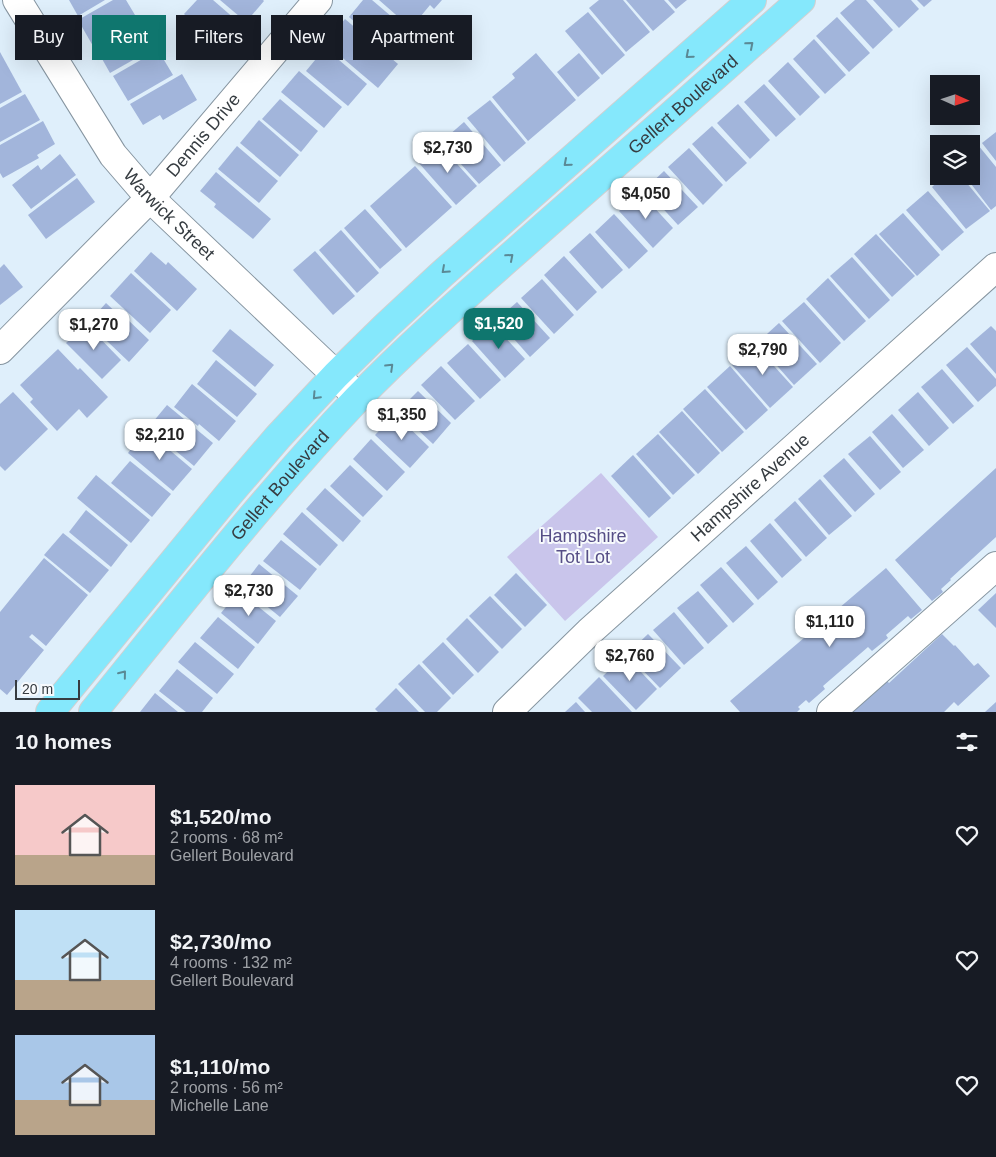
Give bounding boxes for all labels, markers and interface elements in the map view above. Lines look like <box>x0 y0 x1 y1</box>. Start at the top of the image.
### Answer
chip: Buy <box>15 15 82 60</box>
chip: Rent <box>92 15 166 60</box>
chip: Filters <box>176 15 261 60</box>
chip: New <box>271 15 343 60</box>
chip: Apartment <box>353 15 472 60</box>
one-way arrow <box>745 42 754 51</box>
one-way arrow <box>686 50 695 59</box>
street label: Gellert Boulevard <box>624 51 742 158</box>
north arrow <box>930 75 980 125</box>
map controls <box>930 75 980 185</box>
street label: Dennis Drive <box>162 89 244 181</box>
pin: $2,730 <box>407 132 489 174</box>
button: layers <box>930 135 980 185</box>
text: $2,730 <box>424 139 472 156</box>
one-way arrow <box>564 157 573 166</box>
street label: Warwick Street <box>119 165 219 264</box>
pin: $4,050 <box>605 178 687 220</box>
text: $4,050 <box>622 185 670 202</box>
one-way arrow <box>505 254 514 263</box>
one-way arrow <box>442 265 451 274</box>
pin: $1,270 <box>53 308 135 351</box>
pin: $1,520 <box>458 308 540 350</box>
text: $1,520 <box>475 315 523 332</box>
text: $1,270 <box>70 316 118 333</box>
pin: $2,790 <box>722 334 804 376</box>
text: $2,790 <box>739 341 787 358</box>
one-way arrow <box>385 364 394 373</box>
one-way arrow <box>313 390 322 399</box>
pin: $1,350 <box>361 398 443 441</box>
text: $1,350 <box>378 406 426 423</box>
pin: $2,210 <box>119 418 201 461</box>
text: $2,210 <box>136 426 184 443</box>
street label: Gellert Boulevard <box>227 426 333 544</box>
street label: Hampshire Avenue <box>687 429 813 546</box>
park label: Hampshire Tot Lot <box>539 526 627 567</box>
pin: $2,730 <box>208 574 290 617</box>
text: $2,730 <box>225 582 273 599</box>
pin: $1,110 <box>789 606 871 648</box>
text: $1,110 <box>806 613 854 630</box>
pin: $2,760 <box>589 640 671 682</box>
text: $2,760 <box>606 647 654 664</box>
one-way arrow <box>118 671 127 680</box>
scale bar <box>15 677 80 700</box>
text: 20 m <box>22 681 53 697</box>
icon: filters <box>953 728 981 756</box>
text: 10 homes <box>15 730 112 753</box>
icon: home <box>55 805 115 865</box>
text: $1,520/mo <box>170 805 272 828</box>
icon: heart <box>953 821 981 849</box>
text: 2 rooms · 68 m² <box>170 829 283 846</box>
text: Gellert Boulevard <box>170 847 294 864</box>
icon: home <box>55 930 115 990</box>
text: $2,730/mo <box>170 930 272 953</box>
icon: heart <box>953 946 981 974</box>
text: 4 rooms · 132 m² <box>170 954 292 971</box>
text: Gellert Boulevard <box>170 972 294 989</box>
icon: home <box>55 1055 115 1115</box>
text: $1,110/mo <box>170 1055 270 1078</box>
icon: heart <box>953 1071 981 1099</box>
text: 2 rooms · 56 m² <box>170 1079 283 1096</box>
text: Michelle Lane <box>170 1097 269 1114</box>

